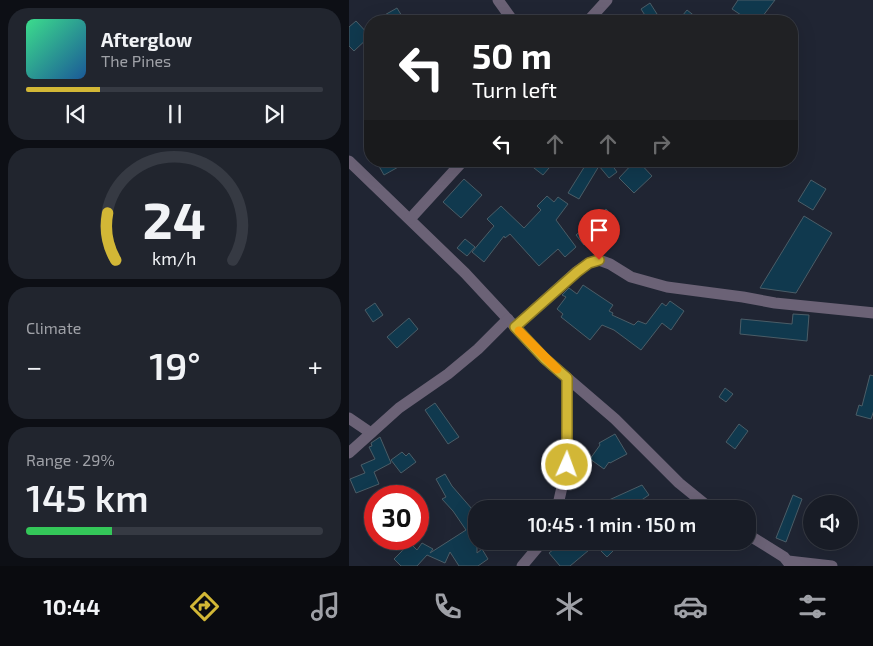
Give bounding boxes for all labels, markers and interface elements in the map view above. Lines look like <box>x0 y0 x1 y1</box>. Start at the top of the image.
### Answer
text: Afterglow <box>101 28 192 51</box>
text: 50 m <box>472 34 552 76</box>
icon: left <box>389 35 454 100</box>
text: The Pines <box>101 51 171 70</box>
text: Turn left <box>472 76 557 102</box>
icon: previous <box>62 100 90 128</box>
icon: pause <box>161 100 189 128</box>
icon: next <box>260 100 288 128</box>
icon: left <box>488 130 516 158</box>
icon: ahead <box>541 130 569 158</box>
icon: ahead <box>594 130 622 158</box>
icon: right <box>647 130 675 158</box>
text: 24 <box>143 187 206 249</box>
pin <box>578 209 620 260</box>
icon: arrive <box>585 216 613 244</box>
text: km/h <box>152 247 197 269</box>
text: Climate <box>26 318 81 337</box>
text: 19° <box>149 342 201 388</box>
text: − <box>26 349 42 383</box>
text: + <box>308 349 323 383</box>
position arrow <box>540 438 592 490</box>
text: Range · 29% <box>26 450 115 469</box>
text: 145 km <box>26 474 149 520</box>
speed limit sign: 30 <box>364 485 429 550</box>
map controls <box>803 495 858 550</box>
button: sound <box>803 495 858 550</box>
text: 10:45 · 1 min · 150 m <box>528 513 696 536</box>
icon: directions <box>187 589 222 624</box>
icon: music <box>308 589 343 624</box>
icon: phone <box>430 589 465 624</box>
icon: climate <box>552 589 587 624</box>
icon: car <box>673 589 708 624</box>
icon: filters <box>795 589 830 624</box>
text: 10:44 <box>43 593 100 619</box>

